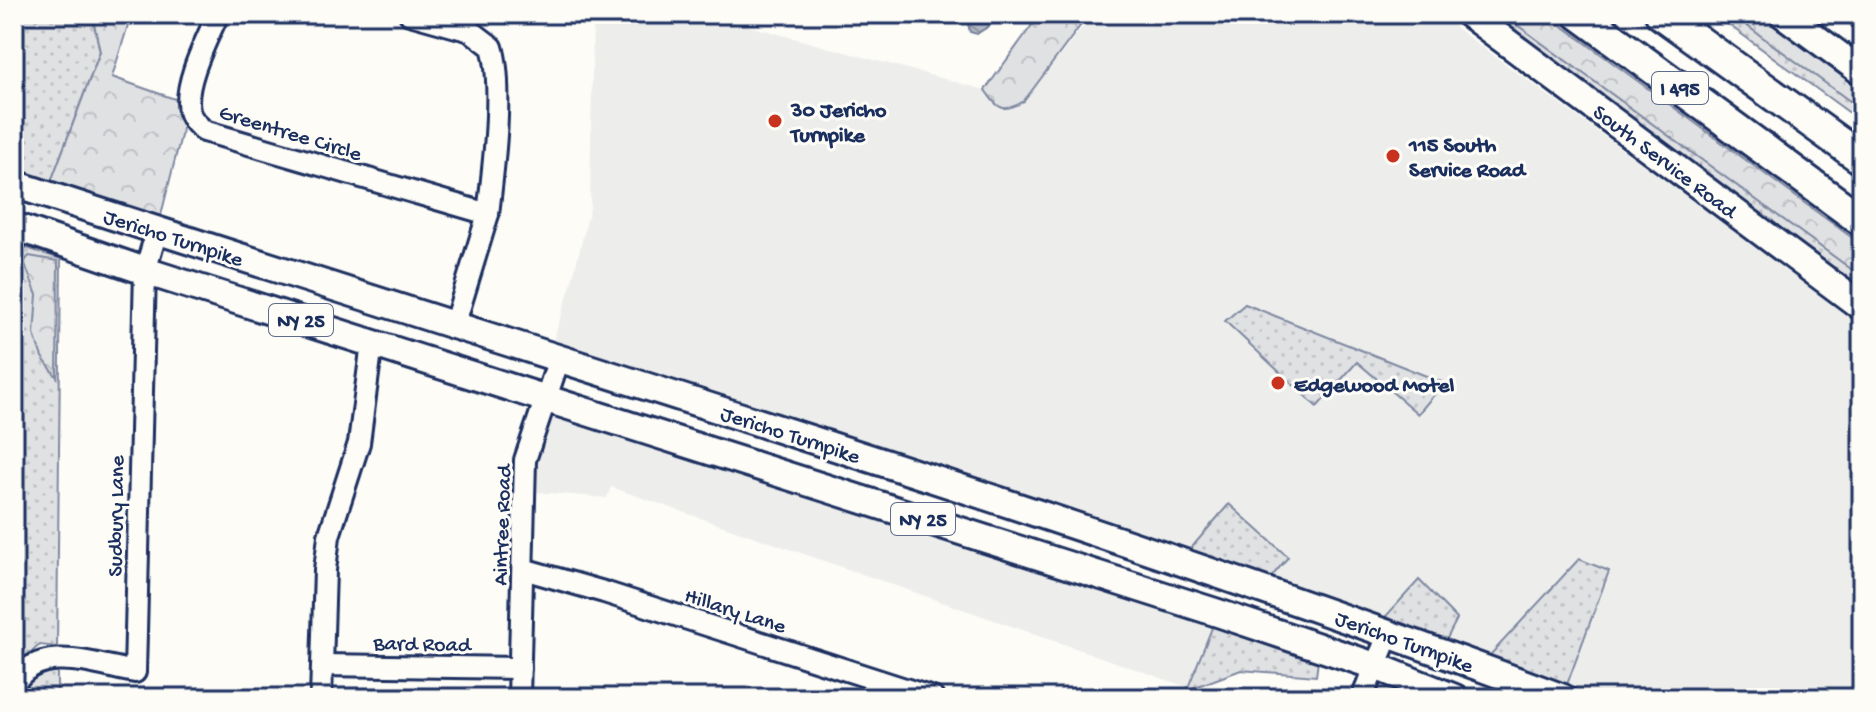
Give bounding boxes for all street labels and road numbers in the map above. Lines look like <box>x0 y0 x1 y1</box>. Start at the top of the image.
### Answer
road number: I 495 <box>1652 72 1708 104</box>
street label: South Service Road <box>1586 100 1743 227</box>
street label: Greentree Circle <box>215 101 365 169</box>
street label: Jericho Turnpike <box>100 205 246 275</box>
road number: NY 25 <box>269 304 333 336</box>
street label: Jericho Turnpike <box>717 402 863 472</box>
street label: Sudbury Lane <box>104 455 132 577</box>
street label: Aintree Road <box>489 462 519 586</box>
road number: NY 25 <box>891 503 955 535</box>
street label: Hillary Lane <box>681 584 789 642</box>
street label: Jericho Turnpike <box>1331 607 1477 681</box>
street label: Bard Road <box>372 632 473 660</box>

